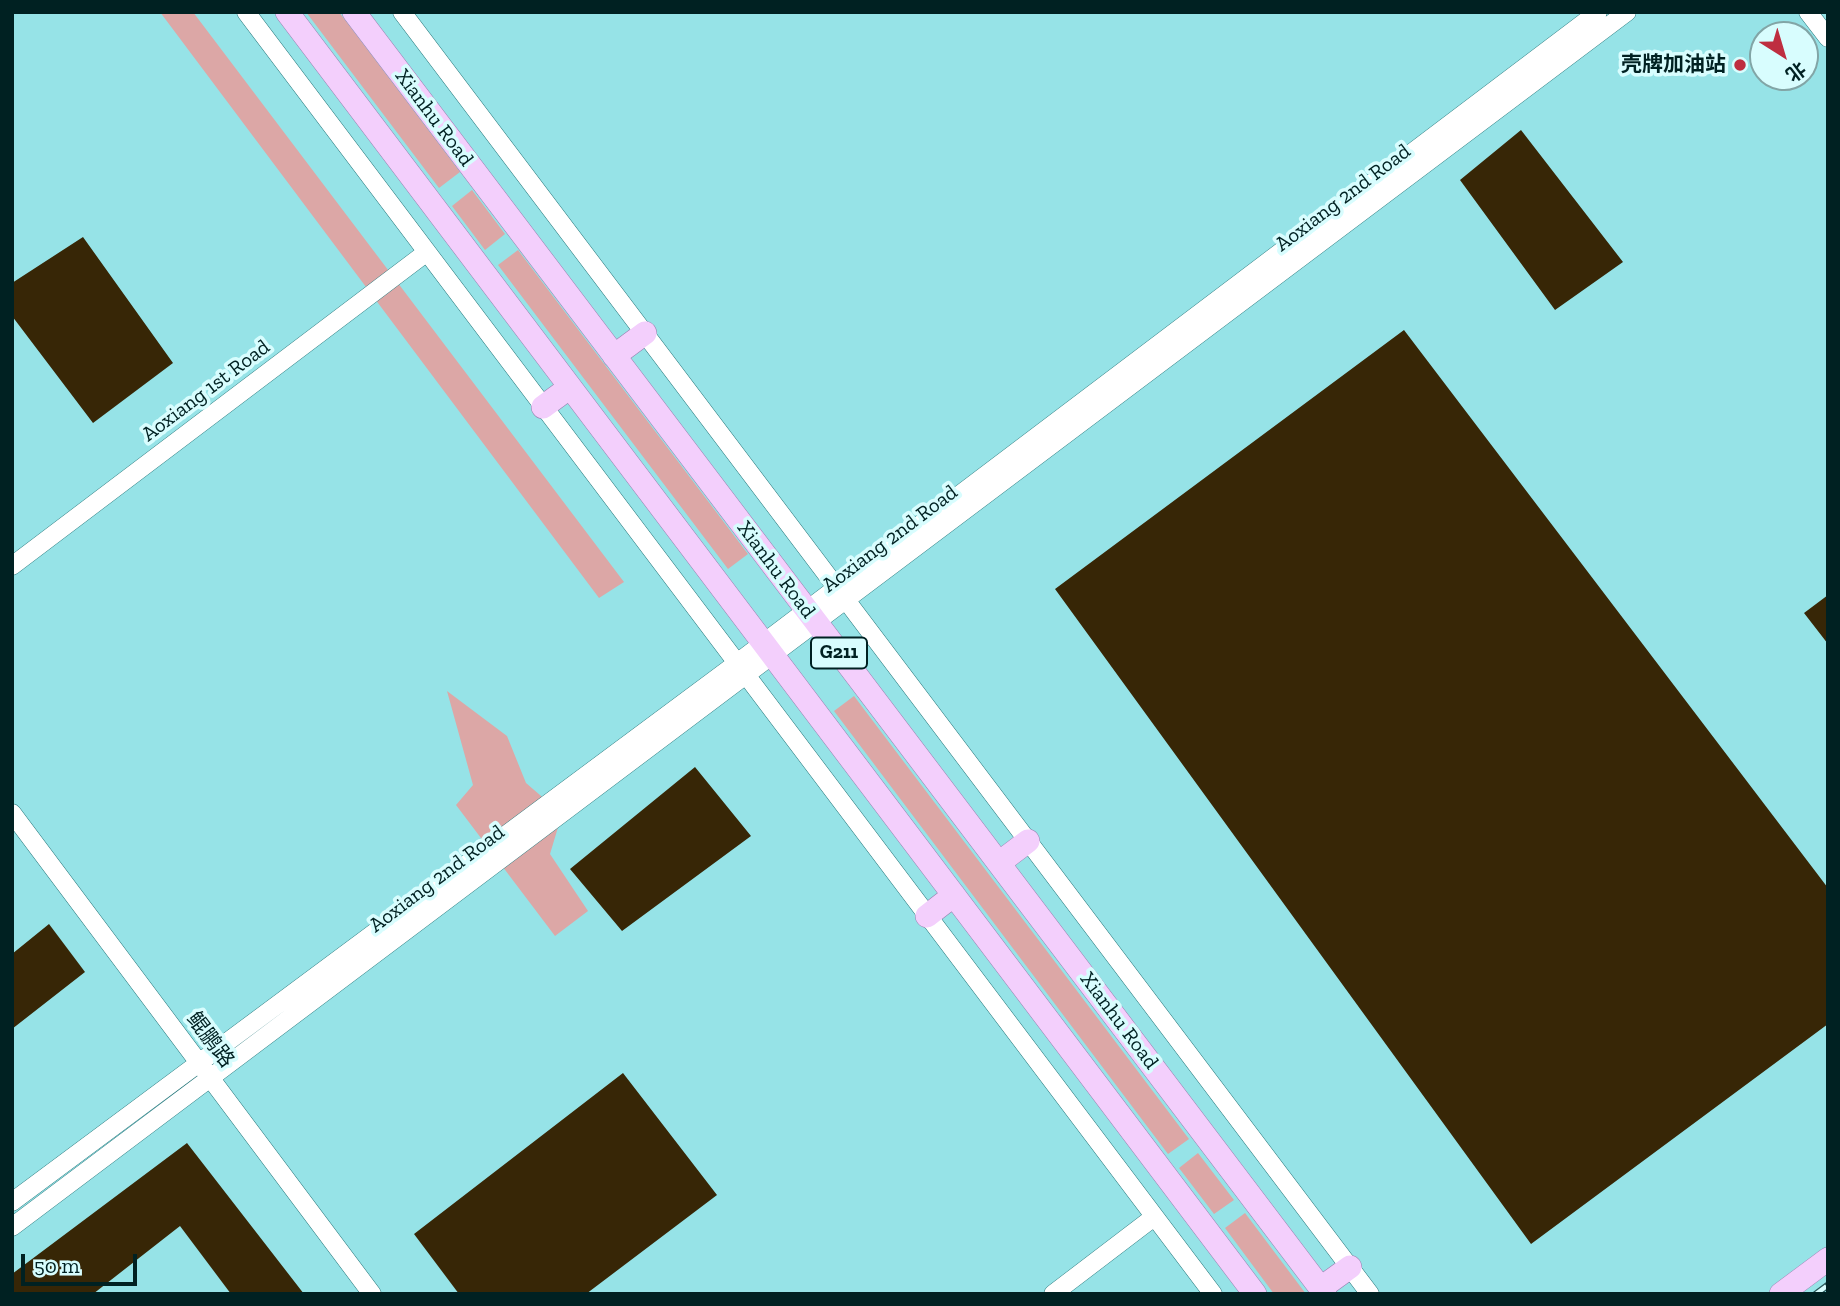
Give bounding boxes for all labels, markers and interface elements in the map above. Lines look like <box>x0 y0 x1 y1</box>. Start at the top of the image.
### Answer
north arrow <box>1749 21 1819 91</box>
place label: 壳牌加油站 <box>1621 52 1726 78</box>
marker: 壳牌加油站 <box>1732 57 1748 73</box>
text: 北 <box>1781 57 1810 86</box>
street label: Xianhu Road <box>389 65 479 171</box>
street label: Aoxiang 2nd Road <box>1270 139 1416 257</box>
street label: Aoxiang 1st Road <box>137 335 275 447</box>
street label: Aoxiang 2nd Road <box>817 480 963 598</box>
street label: Xianhu Road <box>731 517 821 623</box>
road number: G211 <box>811 638 867 668</box>
street label: Aoxiang 2nd Road <box>364 820 510 938</box>
street label: Xianhu Road <box>1074 968 1164 1074</box>
street label: 鲲鹏路 <box>181 1007 239 1073</box>
scale bar <box>24 1240 140 1284</box>
text: 50 m <box>34 1253 80 1278</box>

